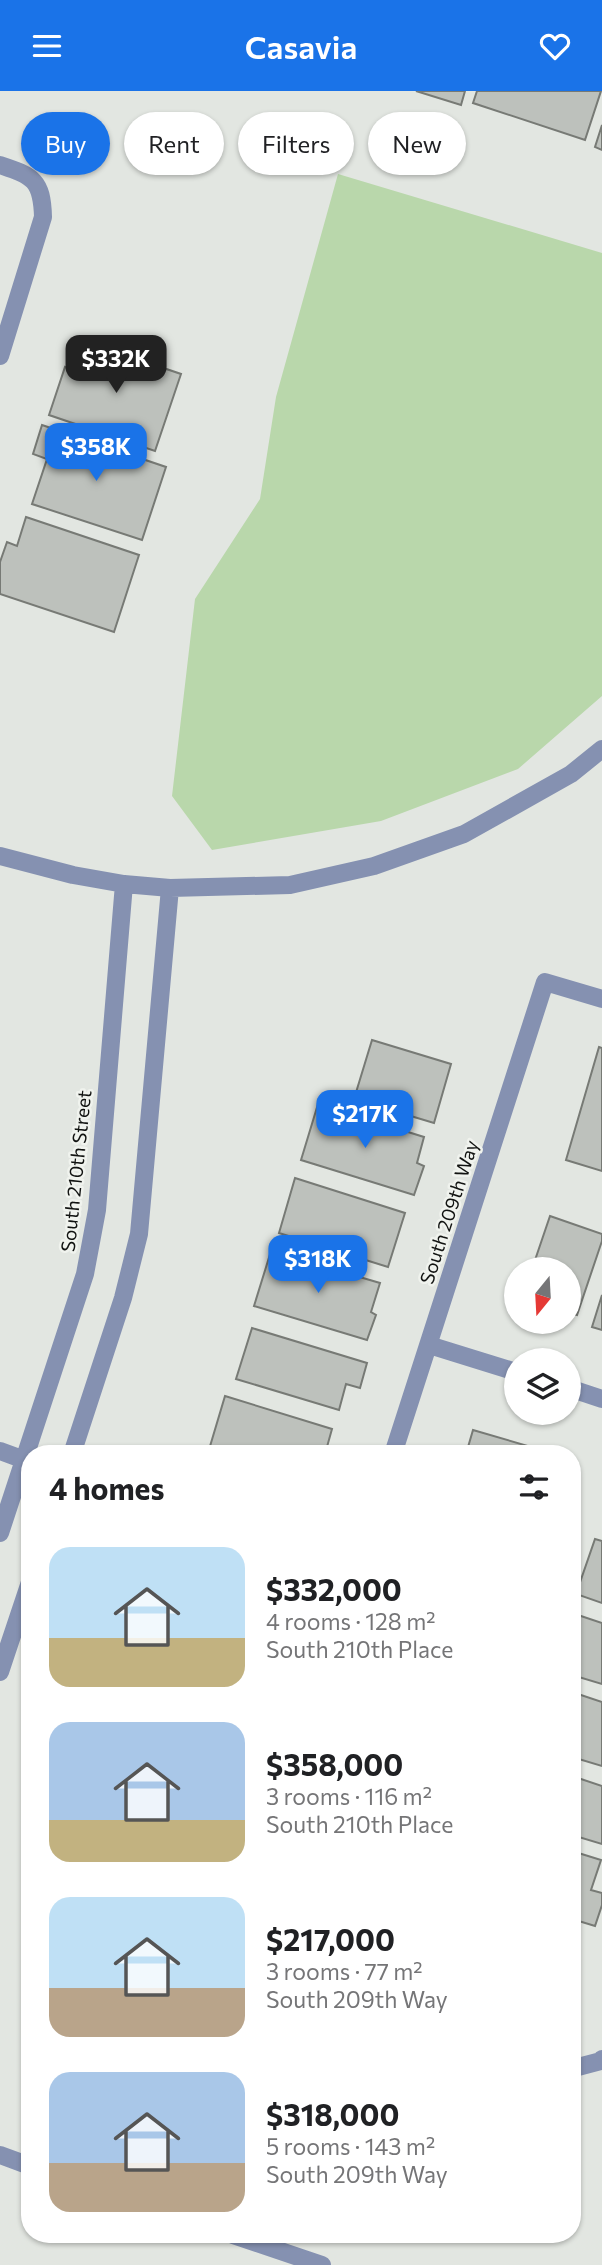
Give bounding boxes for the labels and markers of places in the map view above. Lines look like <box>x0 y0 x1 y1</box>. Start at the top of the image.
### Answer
pin: $332K <box>67 335 165 395</box>
pin: $358K <box>47 423 145 483</box>
pin: $217K <box>316 1091 414 1150</box>
pin: $318K <box>269 1235 367 1295</box>

